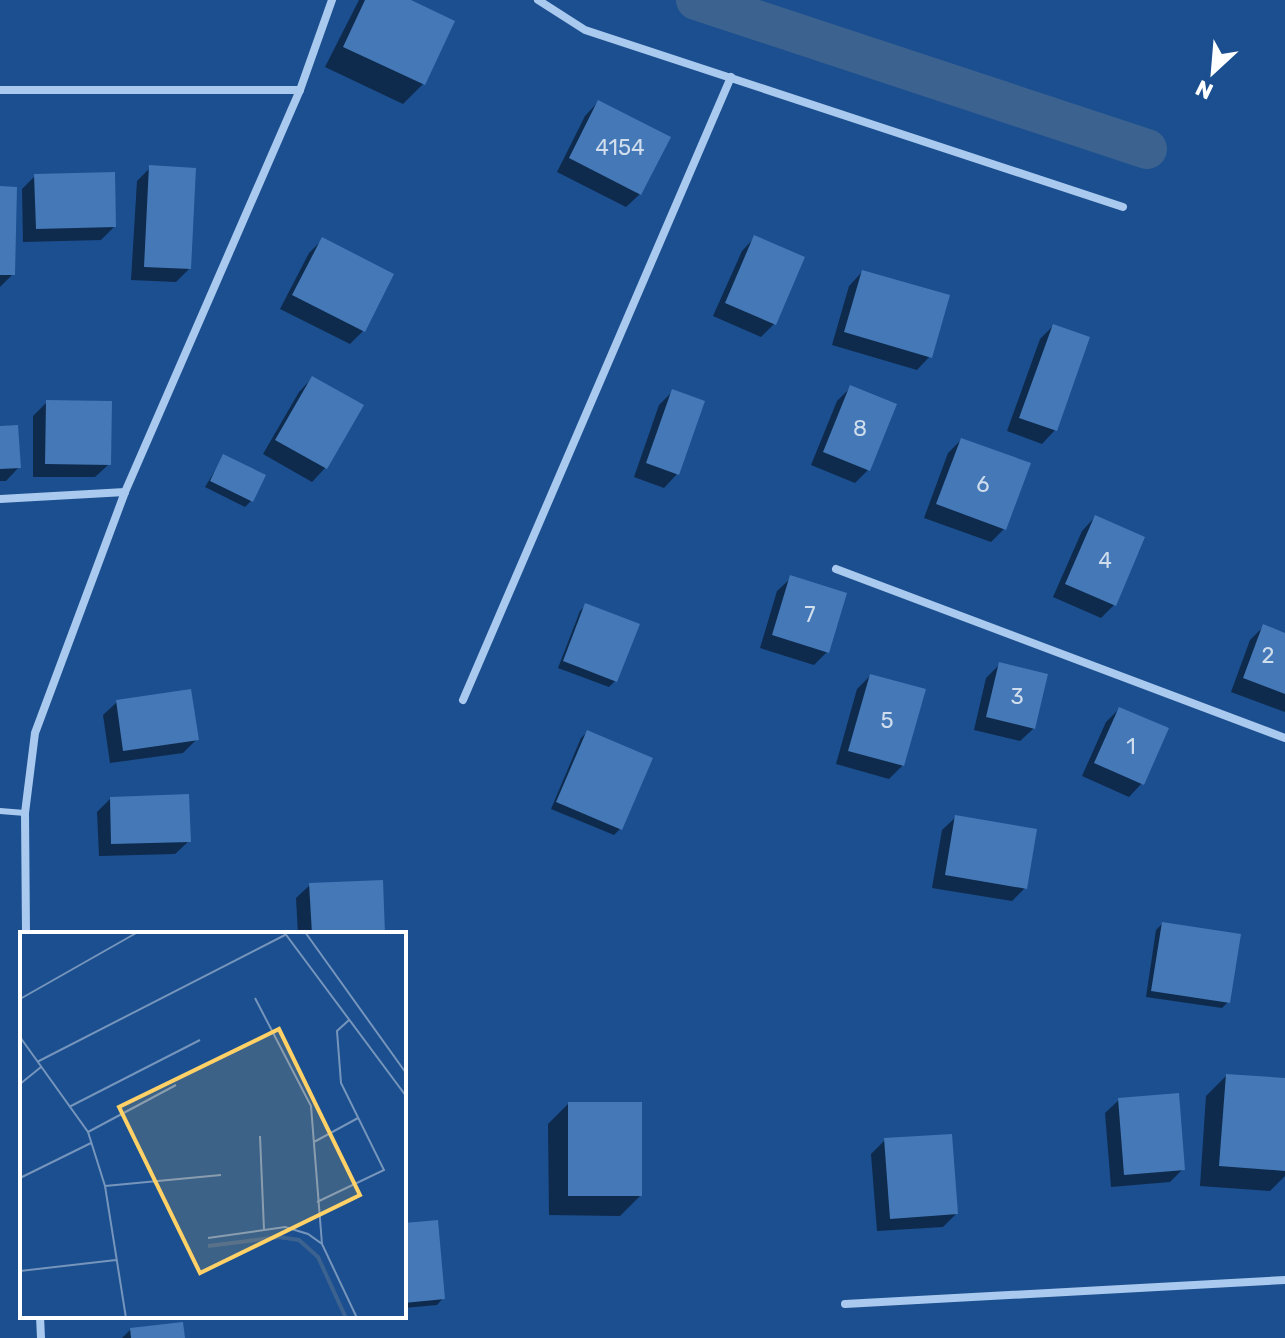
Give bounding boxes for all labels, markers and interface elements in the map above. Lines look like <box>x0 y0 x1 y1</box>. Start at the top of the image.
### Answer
north arrow <box>1173 32 1253 112</box>
text: N <box>1191 74 1217 105</box>
house number: 4154 <box>595 134 645 161</box>
house number: 8 <box>853 415 867 442</box>
house number: 6 <box>976 471 990 498</box>
house number: 4 <box>1098 547 1112 574</box>
house number: 7 <box>804 601 816 628</box>
house number: 2 <box>1262 642 1274 669</box>
house number: 3 <box>1010 683 1024 710</box>
house number: 5 <box>880 707 894 734</box>
house number: 1 <box>1126 733 1136 760</box>
inset map <box>20 932 406 1318</box>

